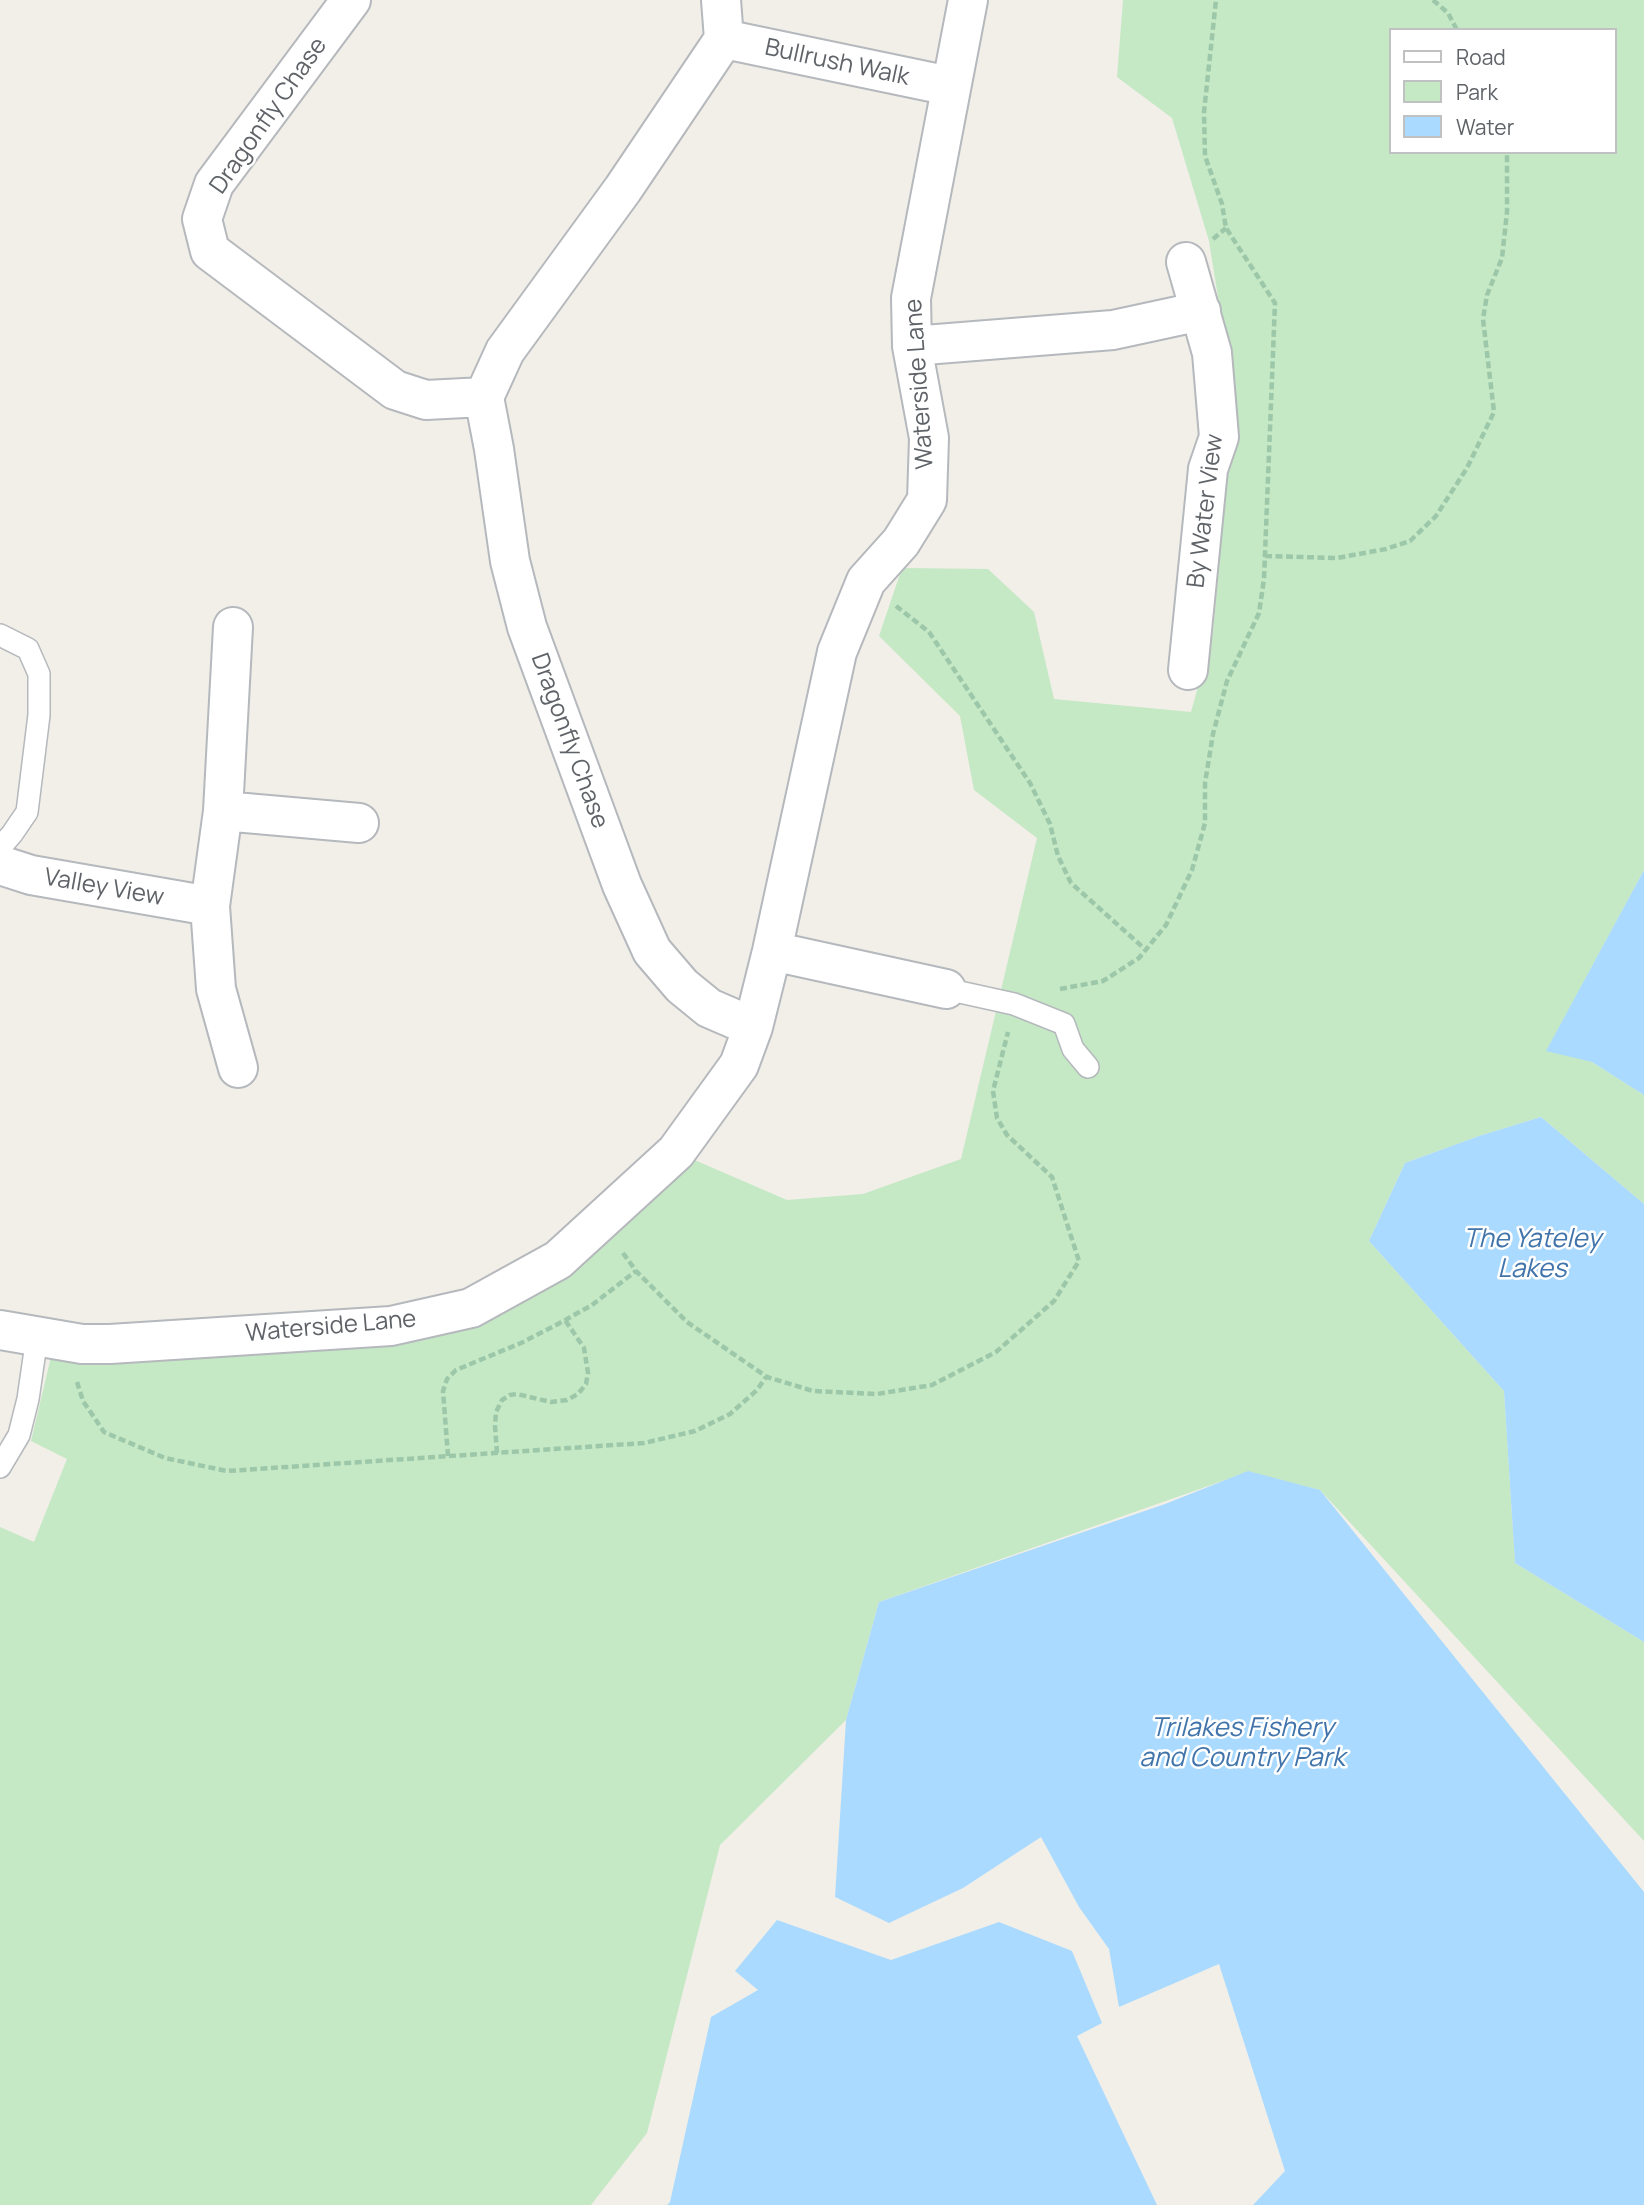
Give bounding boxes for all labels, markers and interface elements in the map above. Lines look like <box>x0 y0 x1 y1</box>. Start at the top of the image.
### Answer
legend <box>1388 28 1616 154</box>
street label: Dragonfly Chase <box>204 32 334 200</box>
street label: Bullrush Walk <box>762 34 912 92</box>
text: Road <box>1456 43 1506 71</box>
text: Park <box>1456 78 1498 106</box>
text: Water <box>1456 113 1514 141</box>
street label: Waterside Lane <box>900 298 940 470</box>
street label: By Water View <box>1182 432 1230 590</box>
street label: Dragonfly Chase <box>524 650 614 832</box>
street label: Valley View <box>42 863 166 913</box>
water label: The Yateley Lakes <box>1463 1224 1601 1286</box>
street label: Waterside Lane <box>245 1305 417 1349</box>
water label: Trilakes Fishery and Country Park <box>1139 1713 1345 1774</box>

